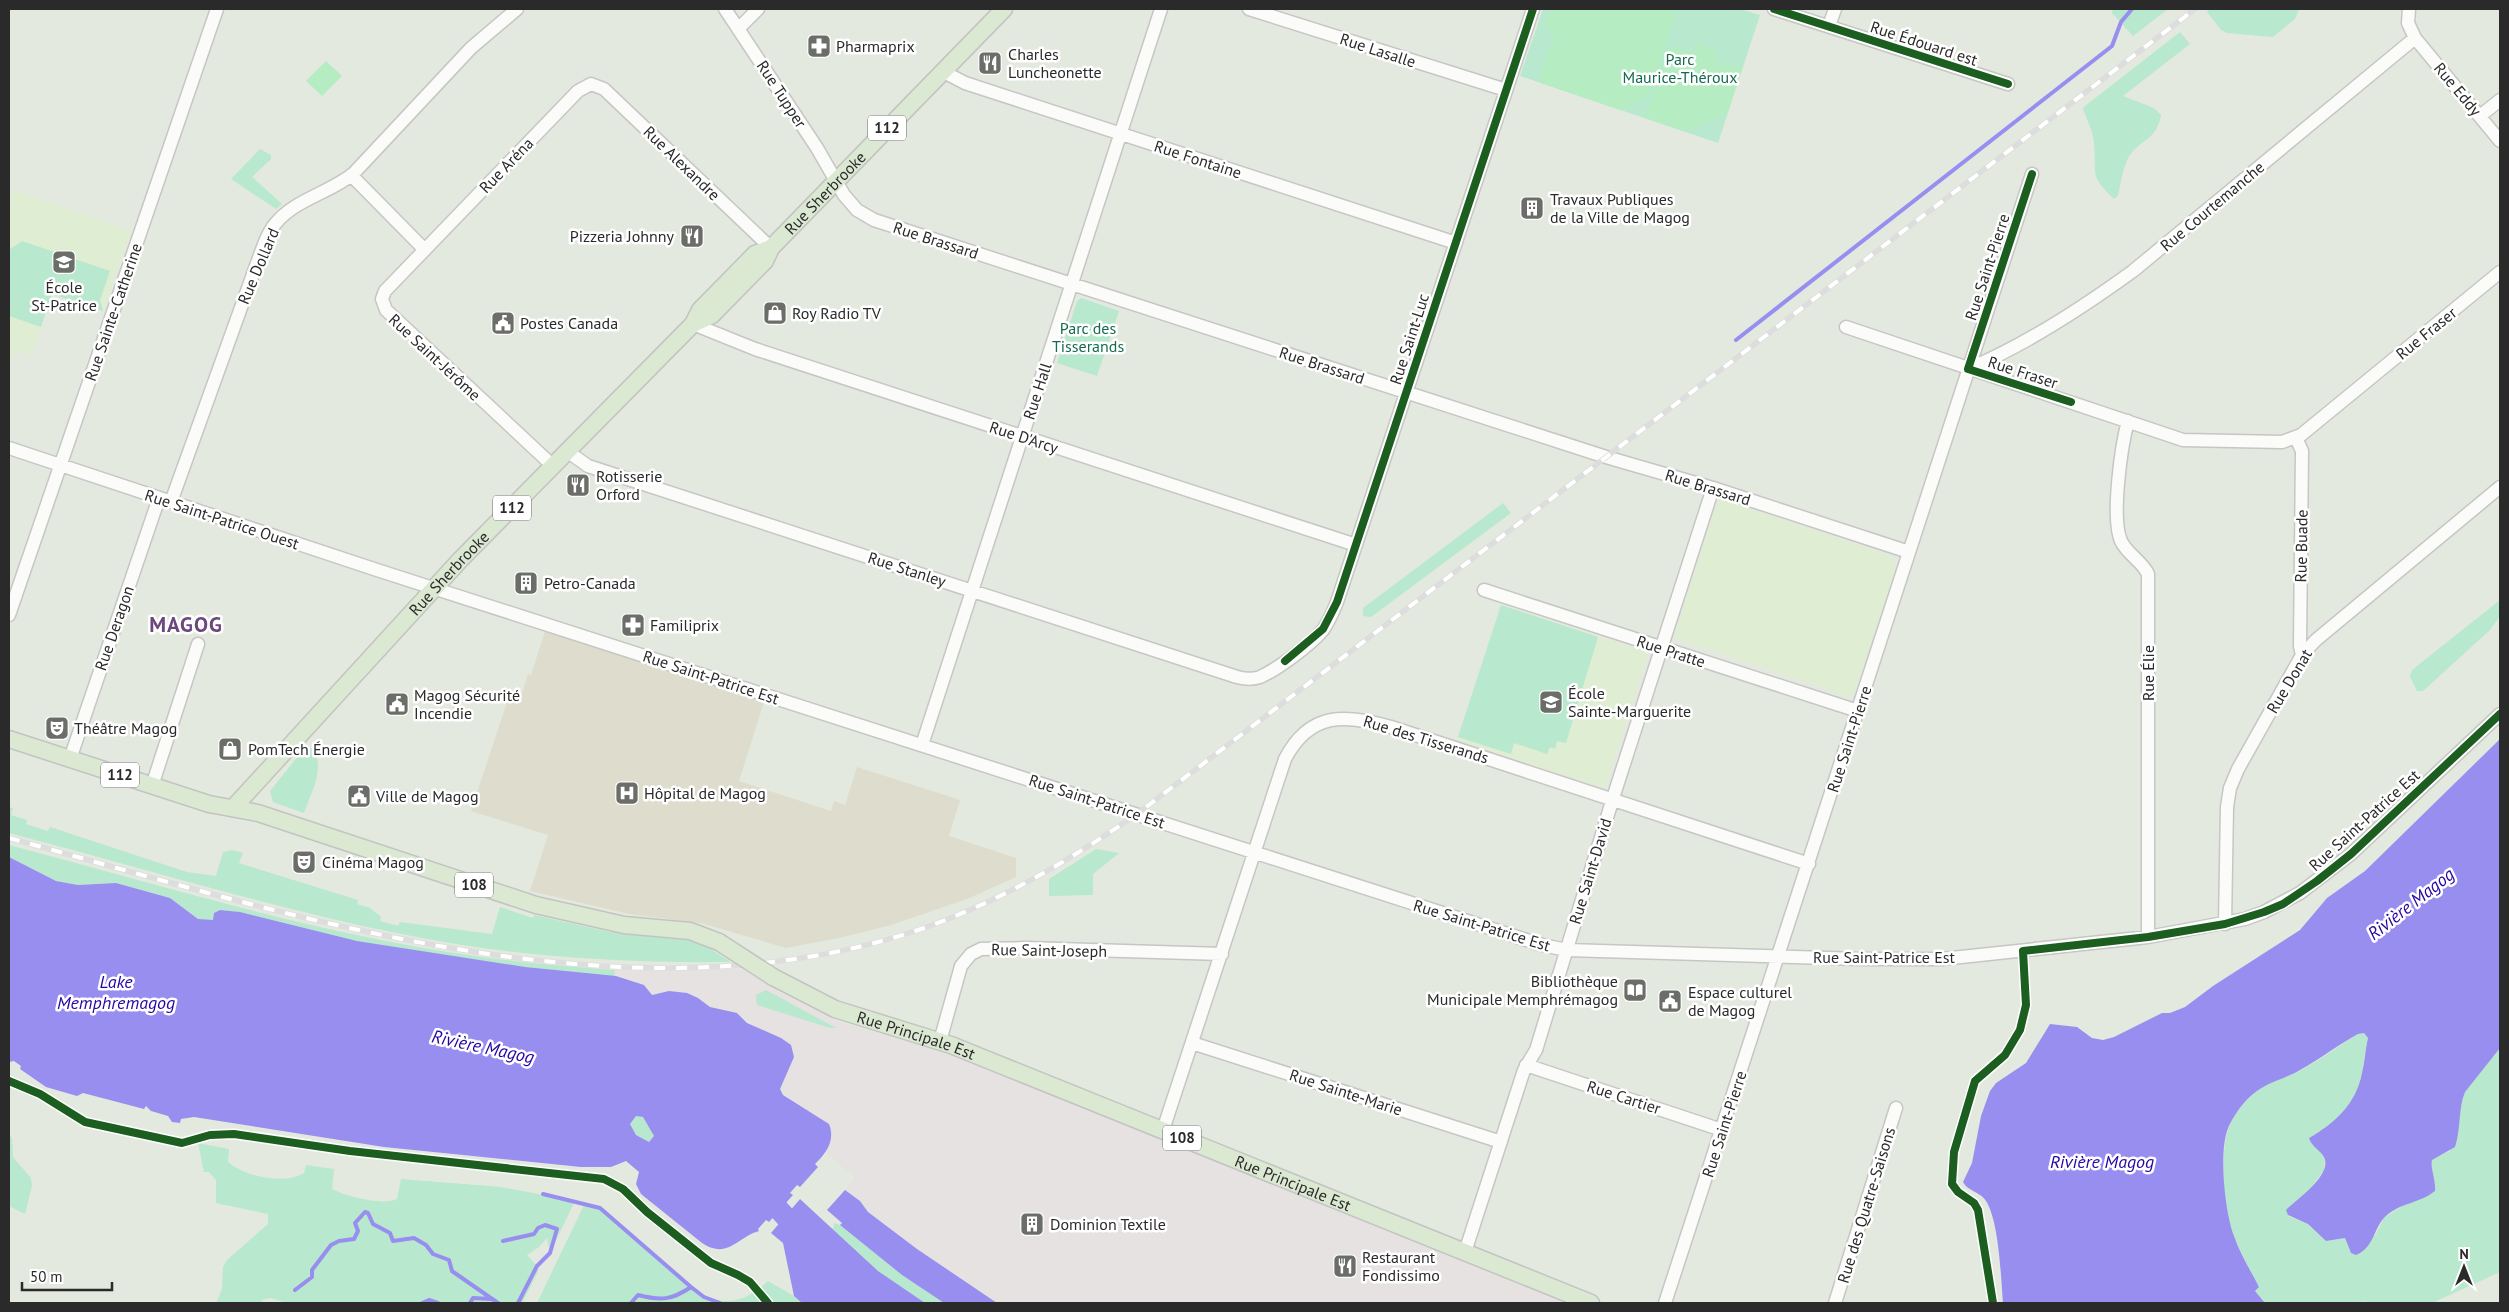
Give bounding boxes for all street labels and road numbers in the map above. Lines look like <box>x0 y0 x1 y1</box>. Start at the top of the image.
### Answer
street label: Rue Édouard est <box>1868 16 1981 70</box>
street label: Rue Lasalle <box>1338 28 1418 72</box>
street label: Rue Tupper <box>753 56 812 132</box>
street label: Rue Eddy <box>2430 58 2486 120</box>
road number: 112 <box>868 116 906 140</box>
street label: Rue Alexandre <box>640 121 724 205</box>
street label: Rue Aréna <box>475 133 537 197</box>
street label: Rue Fontaine <box>1152 136 1244 182</box>
street label: Rue Sherbrooke <box>780 147 870 238</box>
street label: Rue Courtemanche <box>2156 157 2268 255</box>
street label: Rue Saint-Pierre <box>1960 211 2014 323</box>
street label: Rue Brassard <box>891 217 981 263</box>
street label: Rue Dollard <box>233 225 283 307</box>
street label: Rue Sainte-Catherine <box>80 240 146 384</box>
street label: Rue Saint-Luc <box>1385 291 1433 387</box>
street label: Rue Fraser <box>2392 302 2461 364</box>
street label: Rue Saint-Jérôme <box>385 309 485 405</box>
street label: Rue Brassard <box>1277 342 1367 388</box>
street label: Rue Fraser <box>1986 351 2061 393</box>
street label: Rue Hall <box>1018 360 1056 422</box>
street label: Rue D'Arcy <box>987 417 1061 458</box>
street label: Rue Brassard <box>1663 464 1753 510</box>
street label: Rue Saint-Patrice Ouest <box>142 485 302 554</box>
road number: 112 <box>493 496 531 520</box>
street label: Rue Buade <box>2290 509 2312 583</box>
street label: Rue Sherbrooke <box>405 527 493 619</box>
street label: Rue Stanley <box>865 547 949 591</box>
street label: Rue Deragon <box>90 583 138 673</box>
street label: Rue Pratte <box>1634 631 1708 671</box>
street label: Rue Élie <box>2138 645 2158 701</box>
street label: Rue Donat <box>2262 645 2316 717</box>
street label: Rue Saint-Patrice Est <box>640 646 782 709</box>
street label: Rue Saint-Pierre <box>1822 683 1876 795</box>
street label: Rue des Tisserands <box>1361 710 1491 768</box>
road number: 112 <box>101 762 139 788</box>
street label: Rue Saint-Patrice Est <box>2305 765 2424 875</box>
street label: Rue Saint-Patrice Est <box>1026 770 1168 833</box>
street label: Rue Saint-David <box>1564 816 1616 926</box>
road number: 108 <box>455 872 493 898</box>
street label: Rue Saint-Patrice Est <box>1411 895 1553 955</box>
street label: Rue Saint-Joseph <box>991 939 1107 961</box>
street label: Rue Saint-Patrice Est <box>1813 947 1956 967</box>
street label: Rue Principale Est <box>855 1006 979 1064</box>
street label: Rue Sainte-Marie <box>1287 1064 1405 1120</box>
street label: Rue Saint-Pierre <box>1697 1068 1751 1180</box>
street label: Rue Cartier <box>1585 1076 1664 1118</box>
street label: Rue des Quatre-Saisons <box>1833 1124 1899 1285</box>
road number: 108 <box>1163 1126 1201 1150</box>
street label: Rue Principale Est <box>1232 1151 1354 1215</box>

